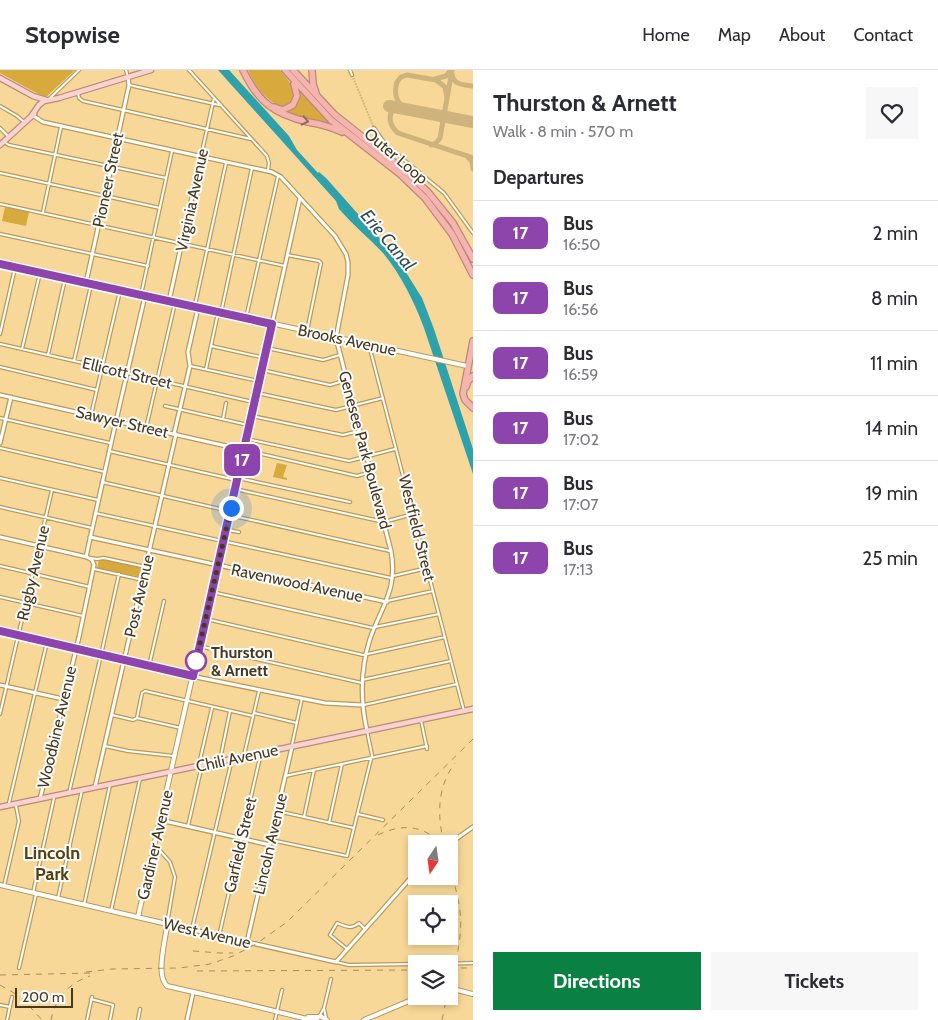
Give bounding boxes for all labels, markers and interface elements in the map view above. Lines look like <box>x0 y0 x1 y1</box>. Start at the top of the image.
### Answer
text: Stopwise <box>25 20 120 49</box>
text: Home <box>642 24 690 46</box>
text: Map <box>718 24 751 46</box>
text: About <box>779 24 825 46</box>
text: Contact <box>853 24 913 46</box>
button: heart <box>866 87 918 139</box>
text: Thurston & Arnett <box>493 88 677 117</box>
one-way arrow <box>300 115 309 126</box>
text: Walk · 8 min · 570 m <box>493 122 633 141</box>
street label: Outer Loop <box>360 124 432 188</box>
street label: Pioneer Street <box>89 130 127 229</box>
street label: Virginia Avenue <box>172 147 212 253</box>
text: Departures <box>493 166 584 189</box>
water label: Erie Canal <box>356 205 421 276</box>
text: Bus <box>563 212 593 235</box>
text: 17 <box>513 222 528 244</box>
text: 2 min <box>872 222 918 245</box>
text: 16:50 <box>563 235 600 254</box>
text: Bus <box>563 277 593 300</box>
text: 17 <box>513 287 528 309</box>
text: 8 min <box>871 287 918 310</box>
text: 16:56 <box>563 300 598 319</box>
street label: Brooks Avenue <box>296 320 398 360</box>
text: Bus <box>563 342 593 365</box>
text: 17 <box>513 352 528 374</box>
text: 11 min <box>870 352 918 375</box>
street label: Ellicott Street <box>80 353 174 393</box>
text: 16:59 <box>563 365 598 384</box>
street label: Genesee Park Boulevard <box>335 369 395 531</box>
street label: Sawyer Street <box>74 402 171 442</box>
text: Bus <box>563 407 593 430</box>
text: 17 <box>513 417 528 439</box>
text: 14 min <box>865 417 918 440</box>
text: 17:02 <box>563 430 599 449</box>
line badge: 17 <box>220 444 264 476</box>
text: 17 <box>234 449 250 471</box>
text: Bus <box>563 472 593 495</box>
street label: Westfield Street <box>395 473 440 584</box>
text: 17 <box>513 482 528 504</box>
text: 19 min <box>865 482 918 505</box>
text: 17:07 <box>563 495 599 514</box>
your location <box>219 496 244 521</box>
street label: Rugby Avenue <box>13 524 53 622</box>
text: Bus <box>563 537 593 560</box>
text: 17 <box>513 547 528 569</box>
text: 25 min <box>862 547 918 570</box>
street label: Post Avenue <box>120 553 158 639</box>
street label: Ravenwood Avenue <box>229 560 365 606</box>
text: 17:13 <box>563 560 593 579</box>
place label: Thurston & Arnett <box>211 643 273 680</box>
marker: Thurston & Arnett <box>185 650 207 672</box>
street label: Woodbine Avenue <box>34 664 80 790</box>
street label: Chili Avenue <box>194 740 280 776</box>
street label: Gardiner Avenue <box>133 788 177 902</box>
street label: Lincoln Avenue <box>249 792 291 896</box>
street label: Garfield Street <box>220 795 260 895</box>
north arrow <box>408 835 458 885</box>
map controls <box>408 835 458 1005</box>
district label: Lincoln Park <box>24 842 80 885</box>
button: locate <box>408 895 458 945</box>
street label: West Avenue <box>161 914 253 952</box>
button: Directions <box>493 952 701 1010</box>
button: Tickets <box>711 952 918 1010</box>
button: layers <box>408 955 458 1005</box>
scale bar <box>15 985 72 1008</box>
text: 200 m <box>22 988 64 1006</box>

